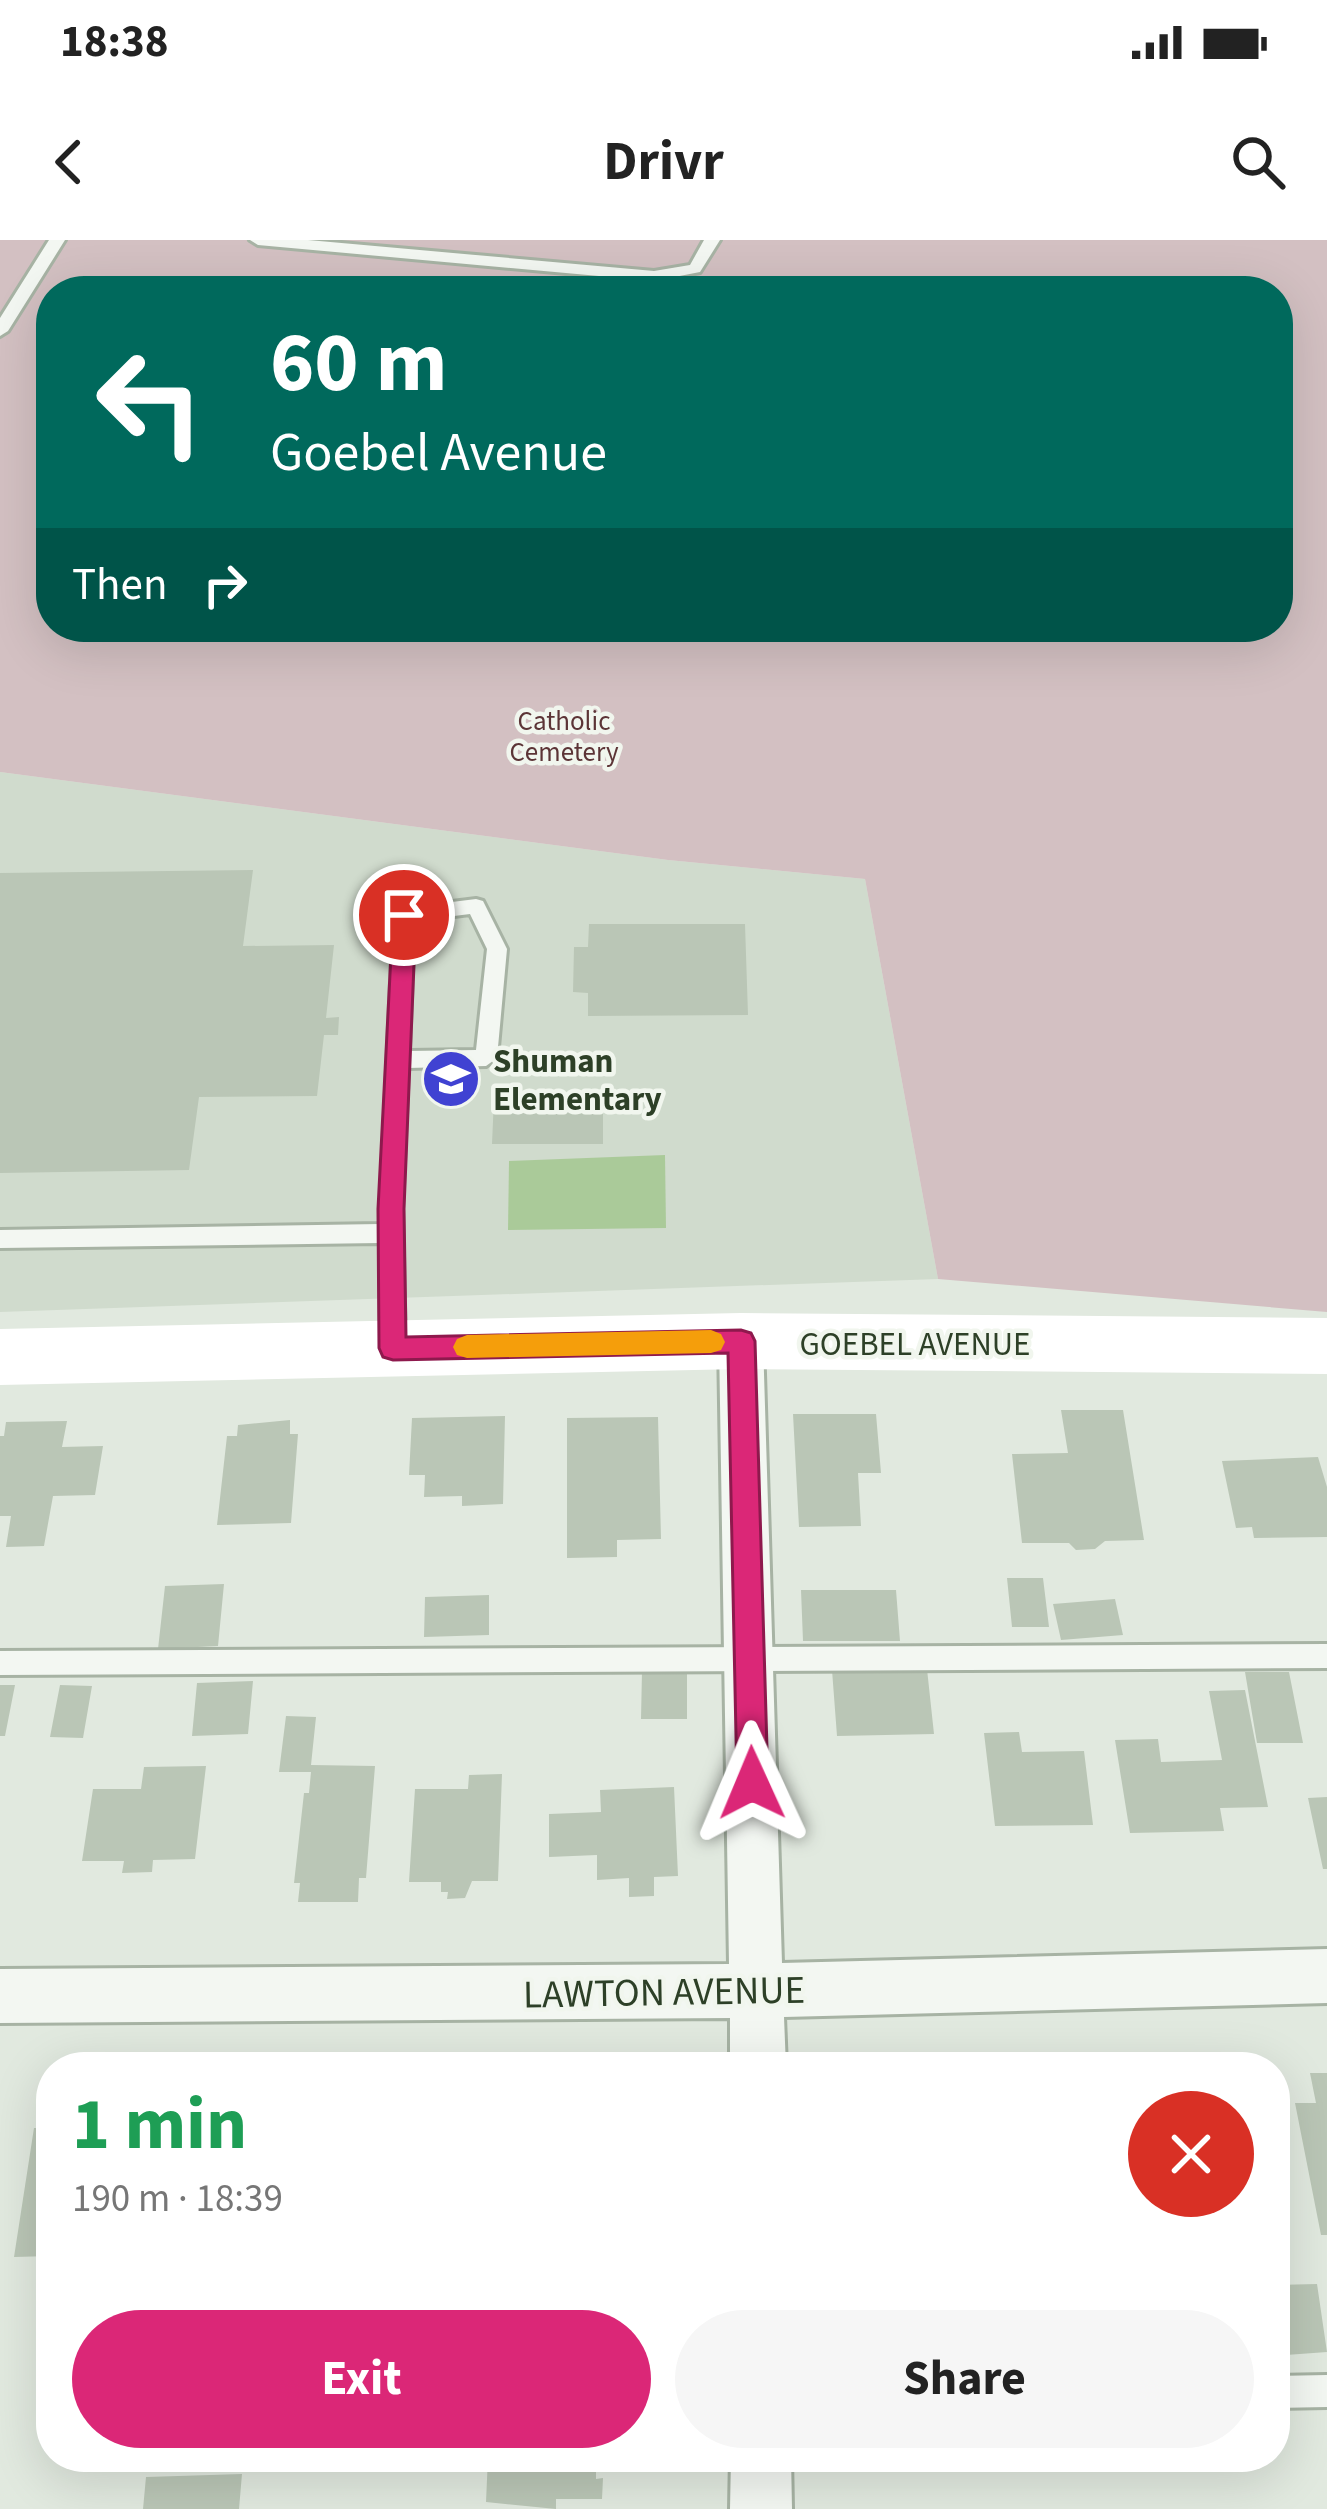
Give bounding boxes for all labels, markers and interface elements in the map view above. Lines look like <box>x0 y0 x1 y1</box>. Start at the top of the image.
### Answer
text: 18:38 <box>60 10 169 74</box>
text: Drivr <box>603 124 724 201</box>
icon: back <box>36 129 102 195</box>
icon: search <box>1225 129 1291 195</box>
text: 60 m <box>270 304 448 424</box>
icon: left <box>72 324 228 480</box>
text: Goebel Avenue <box>270 415 607 492</box>
icon: right <box>192 552 258 618</box>
text: Then <box>72 553 168 617</box>
park label: Catholic Cemetery <box>509 702 619 772</box>
pin <box>353 864 455 966</box>
icon: arrive <box>371 882 437 948</box>
place label: Shuman Elementary <box>493 1038 662 1123</box>
school or university icon: Shuman Elementary <box>420 1048 482 1110</box>
street label: GOEBEL AVENUE <box>800 1321 1030 1368</box>
position arrow <box>689 1720 815 1846</box>
street label: LAWTON AVENUE <box>523 1963 806 2023</box>
text: 1 min <box>72 2074 247 2177</box>
button: close <box>1128 2091 1254 2217</box>
text: 190 m · 18:39 <box>72 2171 283 2227</box>
button: Exit <box>72 2310 651 2448</box>
button: Share <box>675 2310 1254 2448</box>

